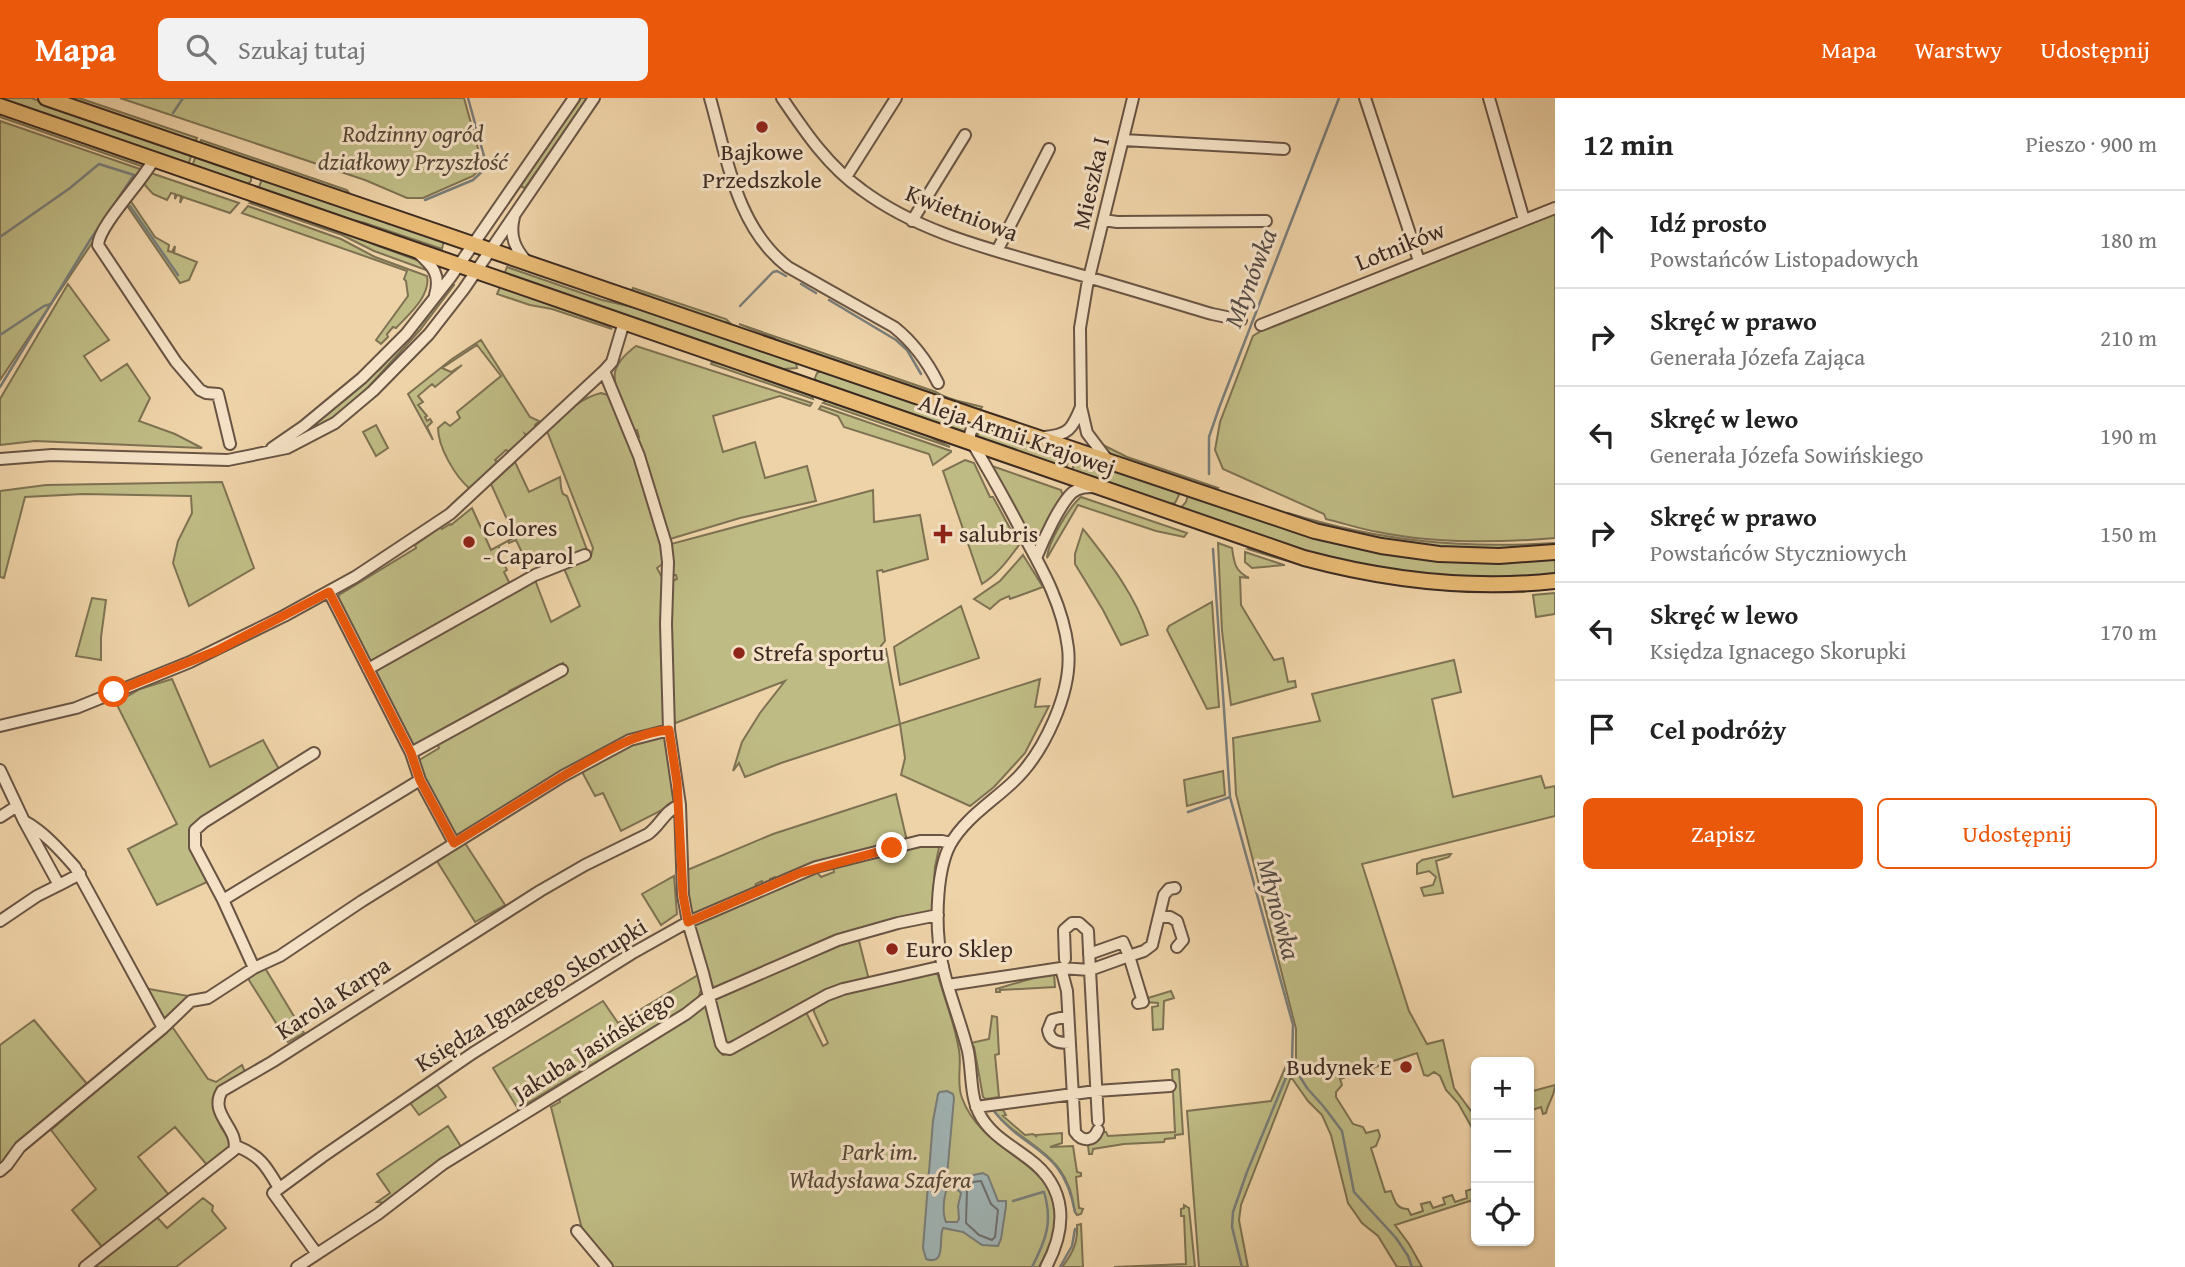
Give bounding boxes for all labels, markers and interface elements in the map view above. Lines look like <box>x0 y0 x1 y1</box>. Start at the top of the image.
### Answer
search box <box>158 18 648 81</box>
text: Mapa <box>35 25 116 73</box>
icon: search <box>182 30 220 68</box>
text: Szukaj tutaj <box>238 30 366 69</box>
text: Mapa <box>1821 32 1877 67</box>
text: Warstwy <box>1915 32 2002 67</box>
text: Udostępnij <box>2040 32 2150 67</box>
park label: Rodzinny ogród działkowy Przyszłość <box>318 116 509 179</box>
marker: Bajkowe Przedszkole <box>754 119 770 135</box>
text: 12 min <box>1583 122 1673 166</box>
text: Pieszo · 900 m <box>2025 127 2157 160</box>
street label: Mieszka I <box>1063 133 1118 233</box>
place label: Bajkowe Przedszkole <box>702 134 822 197</box>
street label: Kwietniowa <box>901 175 1024 250</box>
text: Idź prosto <box>1650 203 1767 242</box>
street label: Lotników <box>1350 212 1450 279</box>
icon: ahead <box>1583 220 1621 258</box>
water label: Młynówka <box>1213 223 1286 333</box>
text: 180 m <box>2100 223 2157 256</box>
text: Powstańców Listopadowych <box>1650 242 1919 275</box>
text: Skręć w prawo <box>1650 301 1817 340</box>
icon: right <box>1583 318 1621 356</box>
text: 210 m <box>2100 321 2157 354</box>
text: Generała Józefa Zająca <box>1650 340 1865 373</box>
street label: Aleja Armii Krajowej <box>914 384 1120 485</box>
text: Skręć w lewo <box>1650 399 1798 438</box>
icon: left <box>1583 416 1621 454</box>
text: 190 m <box>2100 419 2157 452</box>
text: Generała Józefa Sowińskiego <box>1650 438 1924 471</box>
text: Skręć w prawo <box>1650 497 1817 536</box>
place label: Colores - Caparol <box>483 510 574 573</box>
icon: right <box>1583 514 1621 552</box>
place label: salubris <box>959 516 1038 551</box>
text: 150 m <box>2100 517 2157 550</box>
marker: salubris <box>933 524 953 544</box>
marker: Colores - Caparol <box>461 534 477 550</box>
text: Powstańców Styczniowych <box>1650 536 1907 569</box>
text: Skręć w lewo <box>1650 595 1798 634</box>
icon: left <box>1583 612 1621 650</box>
text: 170 m <box>2100 615 2157 648</box>
text: Księdza Ignacego Skorupki <box>1650 634 1906 667</box>
place label: Strefa sportu <box>753 635 884 670</box>
marker: Strefa sportu <box>731 645 747 661</box>
route start <box>98 676 129 707</box>
icon: arrive <box>1583 710 1621 748</box>
text: Cel podróży <box>1650 710 1786 749</box>
button: Zapisz <box>1583 798 1863 869</box>
button: Udostępnij <box>1877 798 2157 869</box>
route end <box>876 832 907 863</box>
water label: Młynówka <box>1247 854 1312 964</box>
street label: Księdza Ignacego Skorupki <box>408 909 654 1080</box>
place label: Euro Sklep <box>906 931 1013 966</box>
marker: Euro Sklep <box>884 941 900 957</box>
street label: Karola Karpa <box>269 947 397 1048</box>
street label: Jakuba Jasińskiego <box>503 982 682 1111</box>
place label: Budynek E <box>1286 1049 1392 1084</box>
map controls <box>1471 1057 1534 1246</box>
button: + <box>1471 1057 1534 1120</box>
marker: Budynek E <box>1398 1059 1414 1075</box>
button: − <box>1471 1120 1534 1183</box>
park label: Park im. Władysława Szafera <box>789 1134 971 1197</box>
button: locate <box>1471 1183 1534 1246</box>

